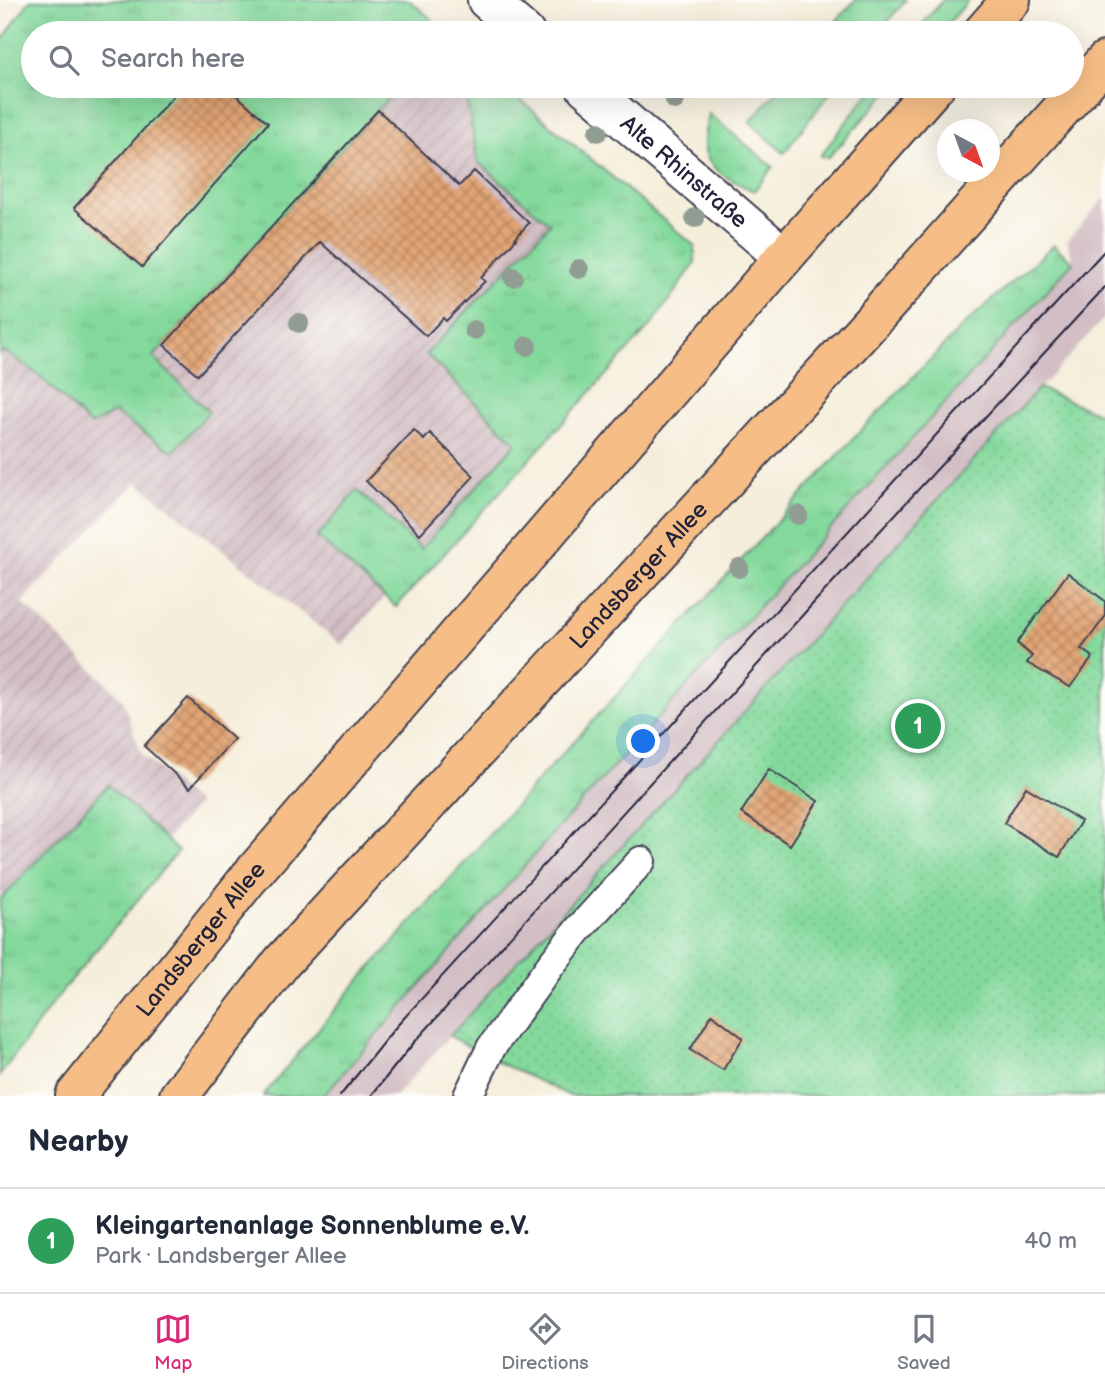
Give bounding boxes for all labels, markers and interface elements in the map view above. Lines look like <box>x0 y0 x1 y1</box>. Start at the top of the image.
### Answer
search box <box>21 21 1084 98</box>
icon: search <box>45 41 83 79</box>
text: Search here <box>101 44 245 75</box>
street label: Alte Rhinstraße <box>614 110 753 234</box>
north arrow <box>937 119 1000 182</box>
street label: Landsberger Allee <box>564 496 714 655</box>
pin: 1 <box>895 700 941 752</box>
your location <box>626 724 660 758</box>
street label: Landsberger Allee <box>131 856 272 1023</box>
text: Nearby <box>28 1124 128 1160</box>
text: Kleingartenanlage Sonnenblume e.V. <box>95 1211 529 1242</box>
text: 1 <box>46 1227 56 1255</box>
text: 40 m <box>1024 1227 1077 1255</box>
text: Park · Landsberger Allee <box>95 1242 347 1270</box>
tab: Map <box>154 1310 193 1375</box>
tab: Directions <box>501 1310 589 1375</box>
tab: Saved <box>897 1310 951 1375</box>

